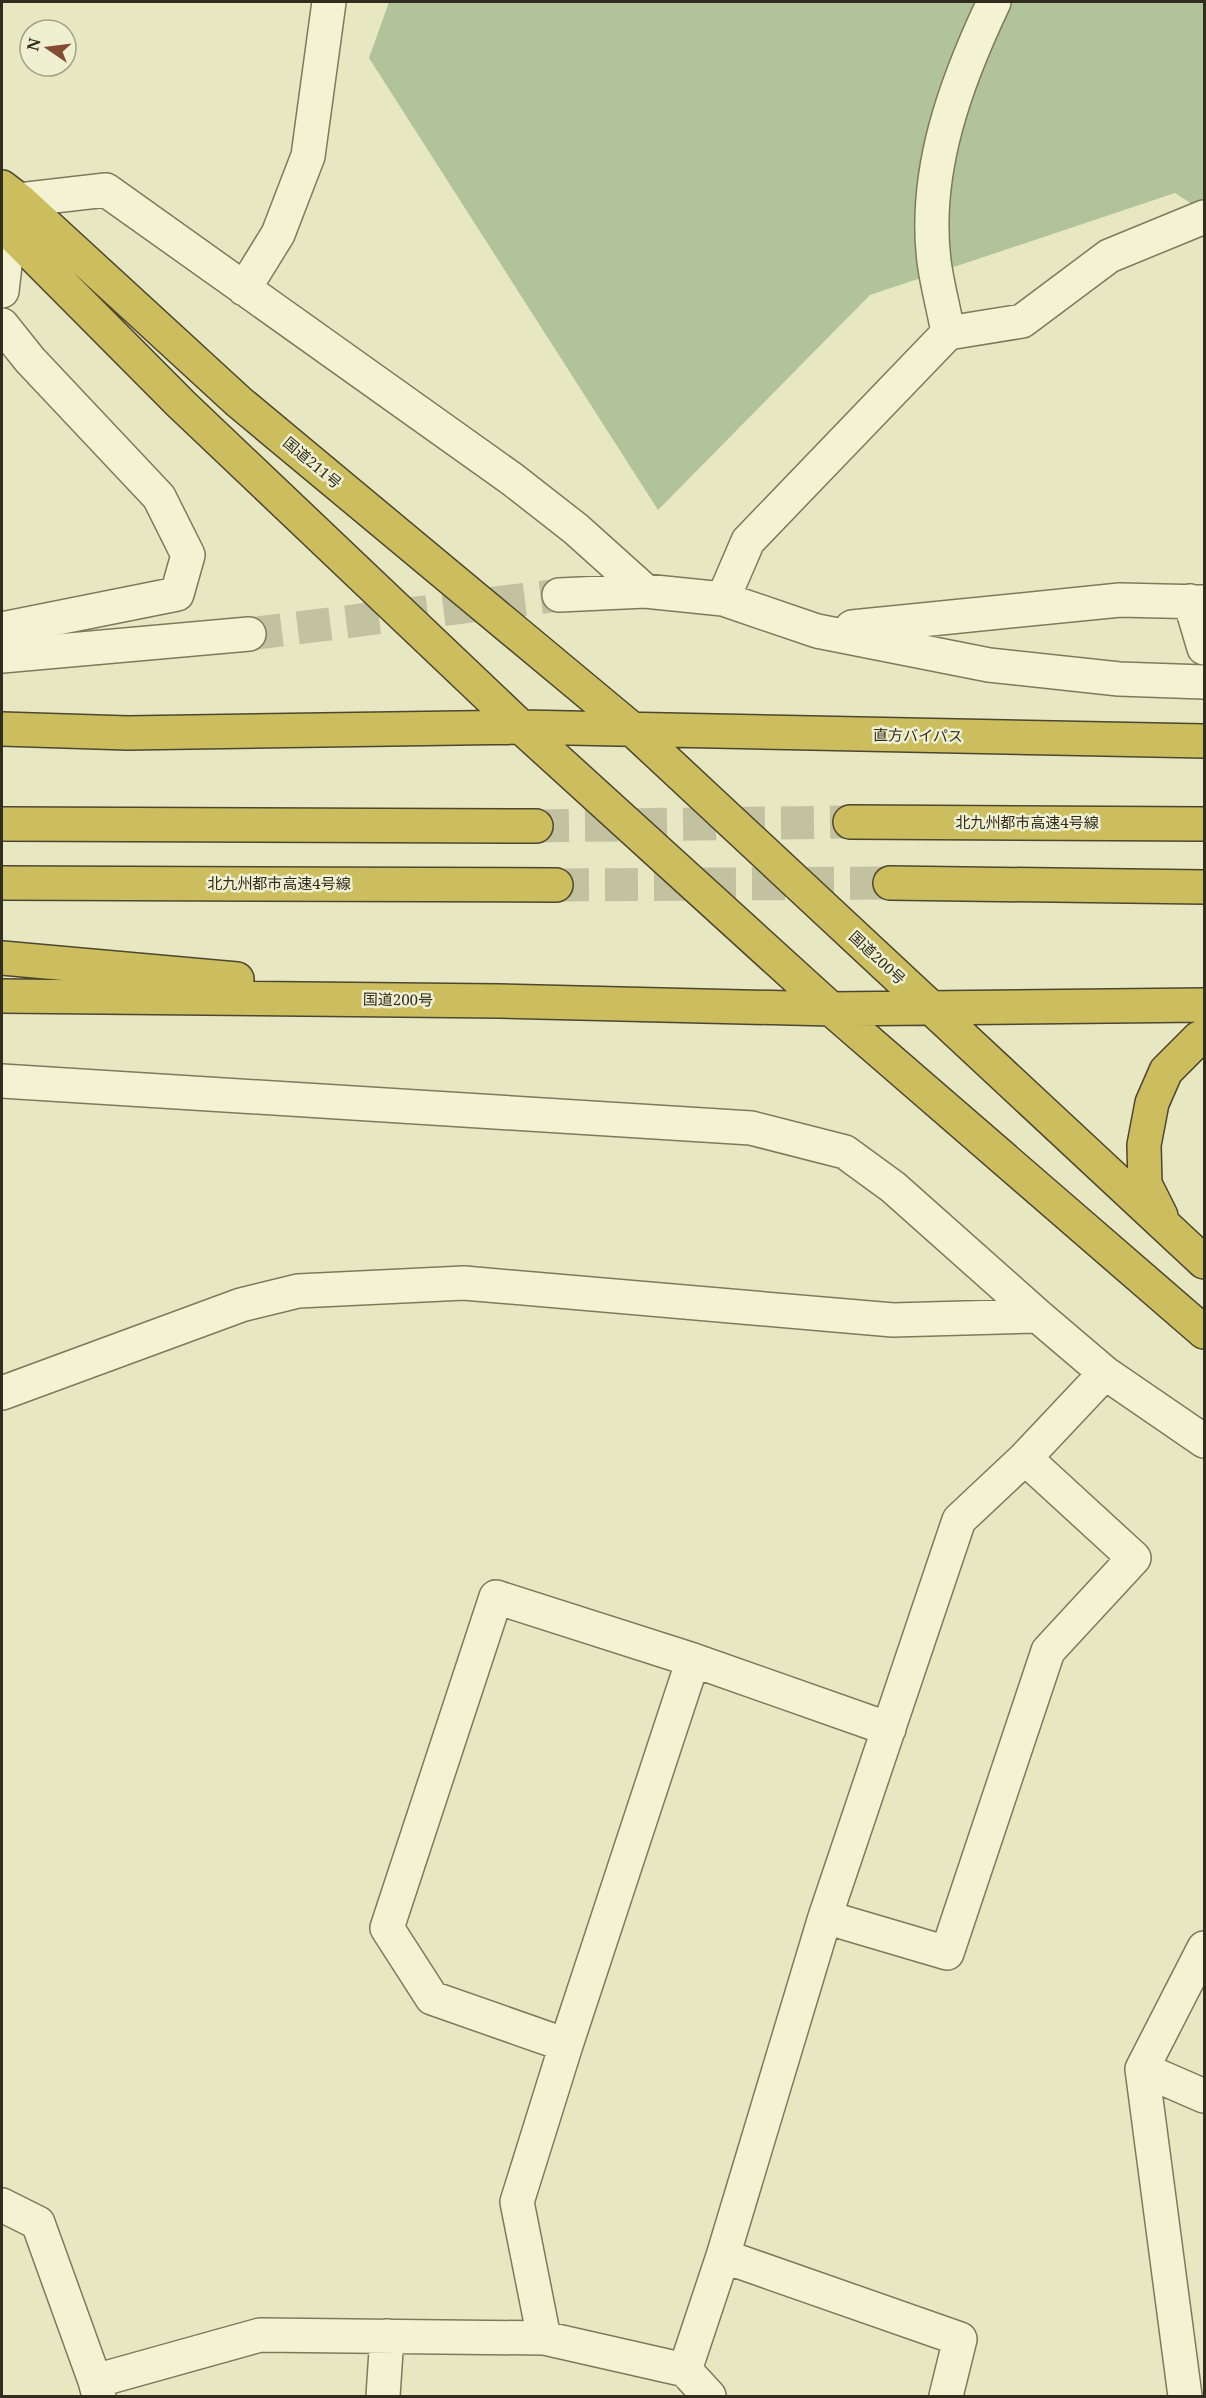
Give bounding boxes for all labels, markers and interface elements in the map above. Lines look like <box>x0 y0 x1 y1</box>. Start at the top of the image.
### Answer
north arrow <box>18 18 78 78</box>
text: N <box>21 35 46 53</box>
street label: 国道211号 <box>279 432 346 492</box>
street label: 直方バイパス <box>873 724 963 746</box>
street label: 北九州都市高速4号線 <box>955 812 1099 832</box>
street label: 北九州都市高速4号線 <box>207 873 351 893</box>
street label: 国道200号 <box>845 926 910 989</box>
street label: 国道200号 <box>363 988 433 1010</box>

